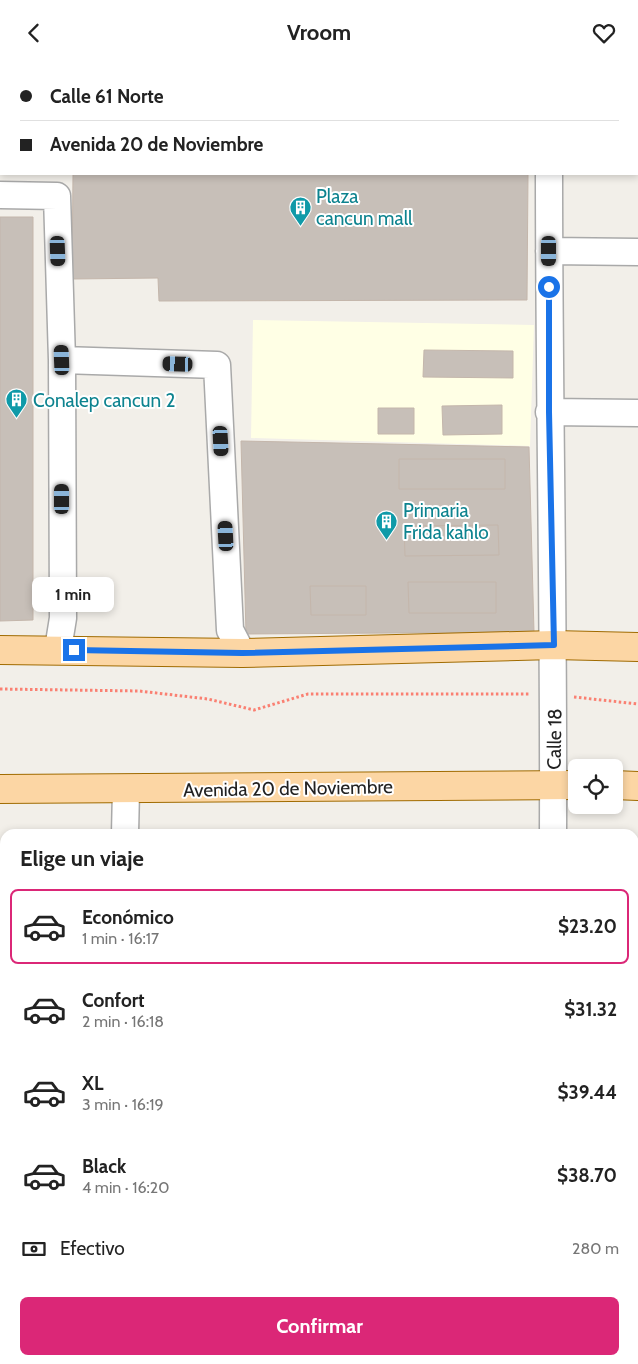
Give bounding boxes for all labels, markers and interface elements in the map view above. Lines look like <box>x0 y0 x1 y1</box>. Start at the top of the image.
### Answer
icon: back <box>20 19 48 47</box>
text: Vroom <box>287 19 351 46</box>
icon: heart <box>590 19 618 47</box>
text: Calle 61 Norte <box>50 85 164 108</box>
text: Avenida 20 de Noviembre <box>50 133 263 156</box>
place label: Plaza cancun mall <box>316 185 413 230</box>
building icon: Plaza cancun mall <box>288 195 312 226</box>
car <box>49 236 66 266</box>
car <box>541 236 556 266</box>
route start <box>538 276 560 298</box>
car <box>53 345 70 375</box>
car <box>162 356 193 372</box>
building icon: Conalep cancun 2 <box>5 388 29 419</box>
place label: Conalep cancun 2 <box>33 389 175 412</box>
car <box>212 426 229 456</box>
car <box>54 484 69 514</box>
place label: Primaria Frida kahlo <box>403 499 489 544</box>
building icon: Primaria Frida kahlo <box>375 509 399 540</box>
car <box>217 521 234 551</box>
callout: 1 min <box>33 577 115 613</box>
text: 1 min <box>55 585 91 604</box>
route end <box>63 639 85 661</box>
street label: Calle 18 <box>542 708 567 770</box>
map controls <box>568 759 623 814</box>
button: locate <box>568 759 623 814</box>
street label: Avenida 20 de Noviembre <box>183 775 393 802</box>
text: Elige un viaje <box>20 845 144 872</box>
icon: car <box>22 904 67 949</box>
text: Económico <box>82 906 174 929</box>
text: $23.20 <box>558 915 617 938</box>
text: 1 min · 16:17 <box>82 929 159 948</box>
icon: car <box>22 987 67 1032</box>
text: Confort <box>82 989 145 1012</box>
text: $31.32 <box>564 998 617 1021</box>
text: 2 min · 16:18 <box>82 1012 164 1031</box>
icon: car <box>22 1070 67 1115</box>
text: XL <box>82 1072 103 1095</box>
text: $39.44 <box>558 1081 617 1104</box>
text: 3 min · 16:19 <box>82 1095 164 1114</box>
icon: car <box>22 1153 67 1198</box>
text: Black <box>82 1155 126 1178</box>
text: $38.70 <box>557 1164 617 1187</box>
text: 4 min · 16:20 <box>82 1178 169 1197</box>
icon: cash <box>20 1235 48 1263</box>
text: Efectivo <box>60 1237 125 1260</box>
text: 280 m <box>572 1239 619 1258</box>
button: Confirmar <box>20 1297 619 1355</box>

